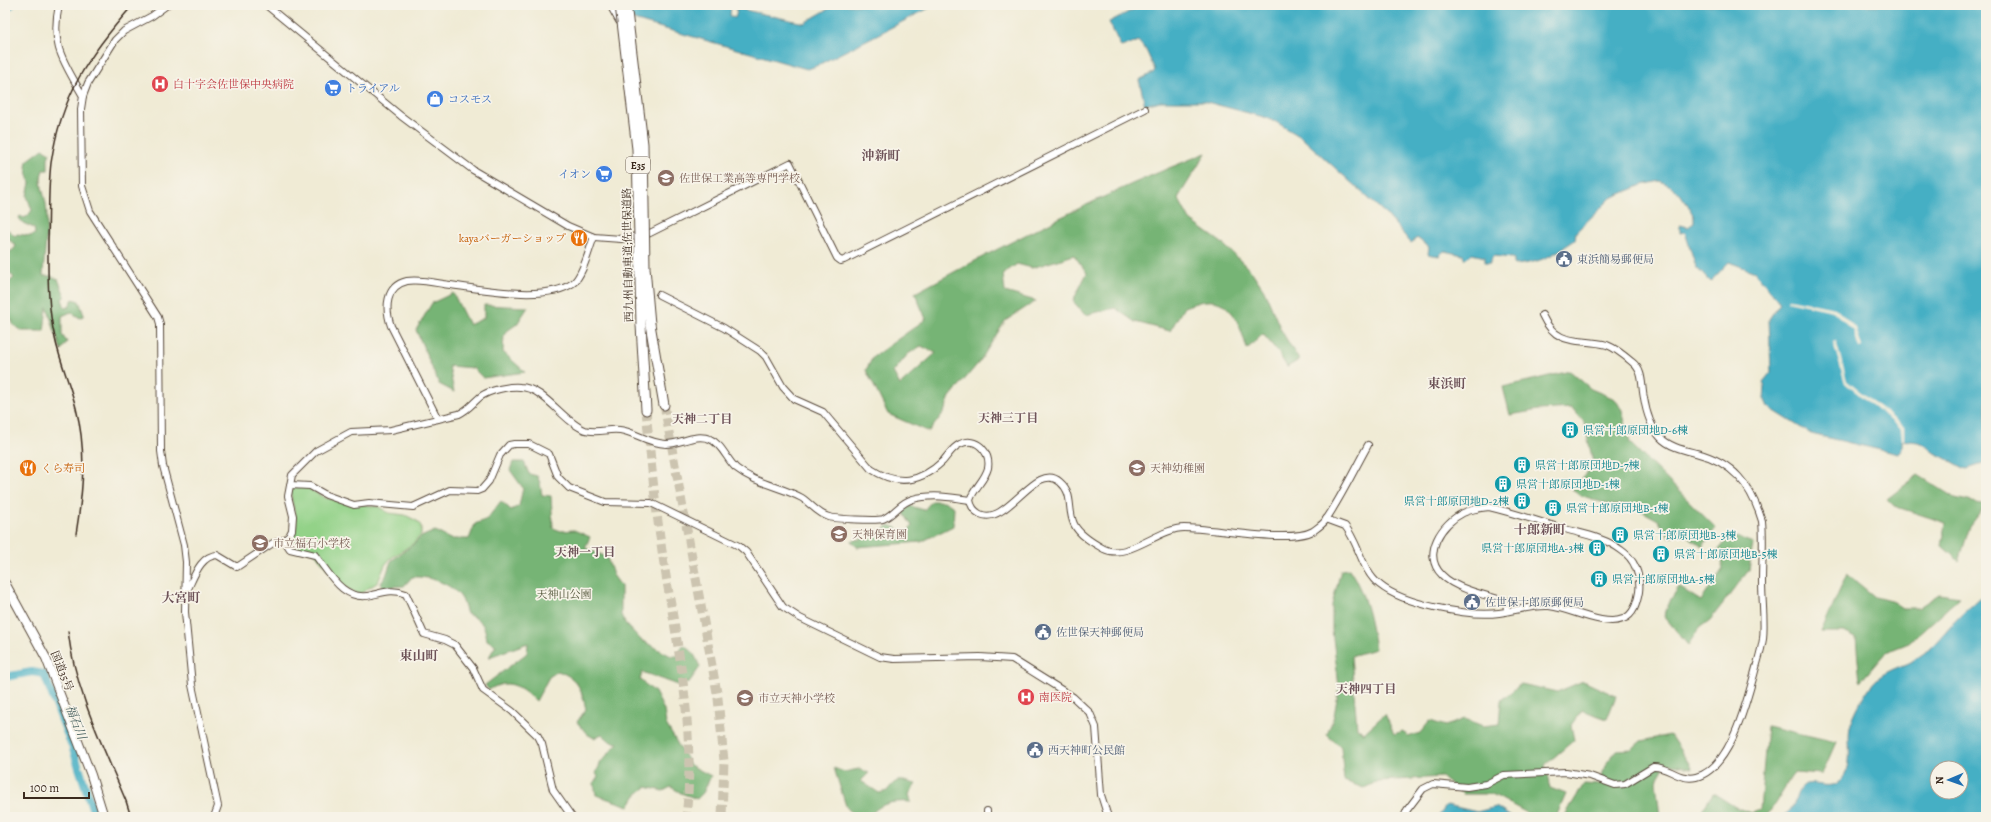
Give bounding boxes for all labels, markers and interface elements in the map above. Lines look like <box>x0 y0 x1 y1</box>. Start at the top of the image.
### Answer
hospital icon: 白十字会佐世保中央病院 <box>150 74 170 94</box>
place label: 白十字会佐世保中央病院 <box>173 77 294 92</box>
supermarket icon: トライアル <box>323 78 343 98</box>
place label: トライアル <box>346 81 400 96</box>
shop icon: コスモス <box>425 89 445 109</box>
place label: コスモス <box>448 92 492 107</box>
district label: 沖新町 <box>861 147 901 164</box>
road number: E35 <box>626 157 650 173</box>
supermarket icon: イオン <box>594 164 614 184</box>
place label: イオン <box>558 167 591 182</box>
school or university icon: 佐世保工業高等専門学校 <box>656 168 676 188</box>
place label: 佐世保工業高等専門学校 <box>679 171 800 186</box>
street label: 西九州自動車道;佐世保道路 <box>619 188 637 322</box>
restaurant icon: kayaバーガーショップ <box>569 228 589 248</box>
place label: kayaバーガーショップ <box>459 231 566 246</box>
public building icon: 東浜簡易郵便局 <box>1554 249 1574 269</box>
place label: 東浜簡易郵便局 <box>1577 252 1654 267</box>
district label: 東浜町 <box>1427 375 1467 392</box>
district label: 天神三丁目 <box>978 410 1038 426</box>
district label: 天神二丁目 <box>672 411 732 427</box>
building icon: 県営十郎原団地D-6棟 <box>1560 420 1580 440</box>
place label: 県営十郎原団地D-6棟 <box>1583 423 1688 438</box>
building icon: 県営十郎原団地D-7棟 <box>1512 455 1532 475</box>
restaurant icon: くら寿司 <box>18 458 38 478</box>
school or university icon: 天神幼稚園 <box>1127 458 1147 478</box>
place label: 県営十郎原団地D-7棟 <box>1535 458 1640 473</box>
place label: くら寿司 <box>41 461 85 476</box>
place label: 天神幼稚園 <box>1150 461 1205 476</box>
building icon: 県営十郎原団地D-1棟 <box>1493 474 1513 494</box>
place label: 県営十郎原団地D-1棟 <box>1516 477 1620 492</box>
building icon: 県営十郎原団地D-2棟 <box>1512 491 1532 511</box>
place label: 県営十郎原団地D-2棟 <box>1404 494 1509 509</box>
building icon: 県営十郎原団地B-1棟 <box>1543 498 1563 518</box>
place label: 県営十郎原団地B-1棟 <box>1566 501 1669 516</box>
district label: 十郎新町 <box>1514 521 1566 538</box>
school or university icon: 天神保育園 <box>829 524 849 544</box>
building icon: 県営十郎原団地B-3棟 <box>1610 525 1630 545</box>
place label: 天神保育園 <box>852 527 907 542</box>
place label: 県営十郎原団地B-3棟 <box>1633 528 1736 543</box>
school or university icon: 市立福石小学校 <box>250 533 270 553</box>
place label: 市立福石小学校 <box>273 536 350 551</box>
building icon: 県営十郎原団地A-3棟 <box>1587 538 1607 558</box>
place label: 県営十郎原団地A-3棟 <box>1481 541 1584 556</box>
district label: 天神一丁目 <box>555 544 615 560</box>
building icon: 県営十郎原団地B-5棟 <box>1651 544 1671 564</box>
place label: 県営十郎原団地B-5棟 <box>1674 547 1777 562</box>
building icon: 県営十郎原団地A-5棟 <box>1589 569 1609 589</box>
place label: 県営十郎原団地A-5棟 <box>1612 572 1715 587</box>
park label: 天神山公園 <box>537 587 592 602</box>
district label: 大宮町 <box>161 589 201 606</box>
public building icon: 佐世保十郎原郵便局 <box>1462 592 1482 612</box>
place label: 佐世保十郎原郵便局 <box>1485 595 1584 610</box>
public building icon: 佐世保天神郵便局 <box>1033 622 1053 642</box>
place label: 佐世保天神郵便局 <box>1056 625 1144 640</box>
district label: 東山町 <box>399 647 439 664</box>
street label: 国道35号 <box>47 649 77 693</box>
district label: 天神四丁目 <box>1336 681 1396 697</box>
hospital icon: 南医院 <box>1016 687 1036 707</box>
school or university icon: 市立天神小学校 <box>735 688 755 708</box>
place label: 南医院 <box>1039 690 1072 705</box>
place label: 市立天神小学校 <box>758 691 835 706</box>
water label: 福石川 <box>62 702 91 744</box>
public building icon: 西天神町公民館 <box>1025 740 1045 760</box>
place label: 西天神町公民館 <box>1048 743 1125 758</box>
north arrow <box>1929 760 1969 800</box>
scale bar <box>24 774 89 800</box>
text: N <box>1932 776 1947 785</box>
text: 100 m <box>30 780 59 796</box>

